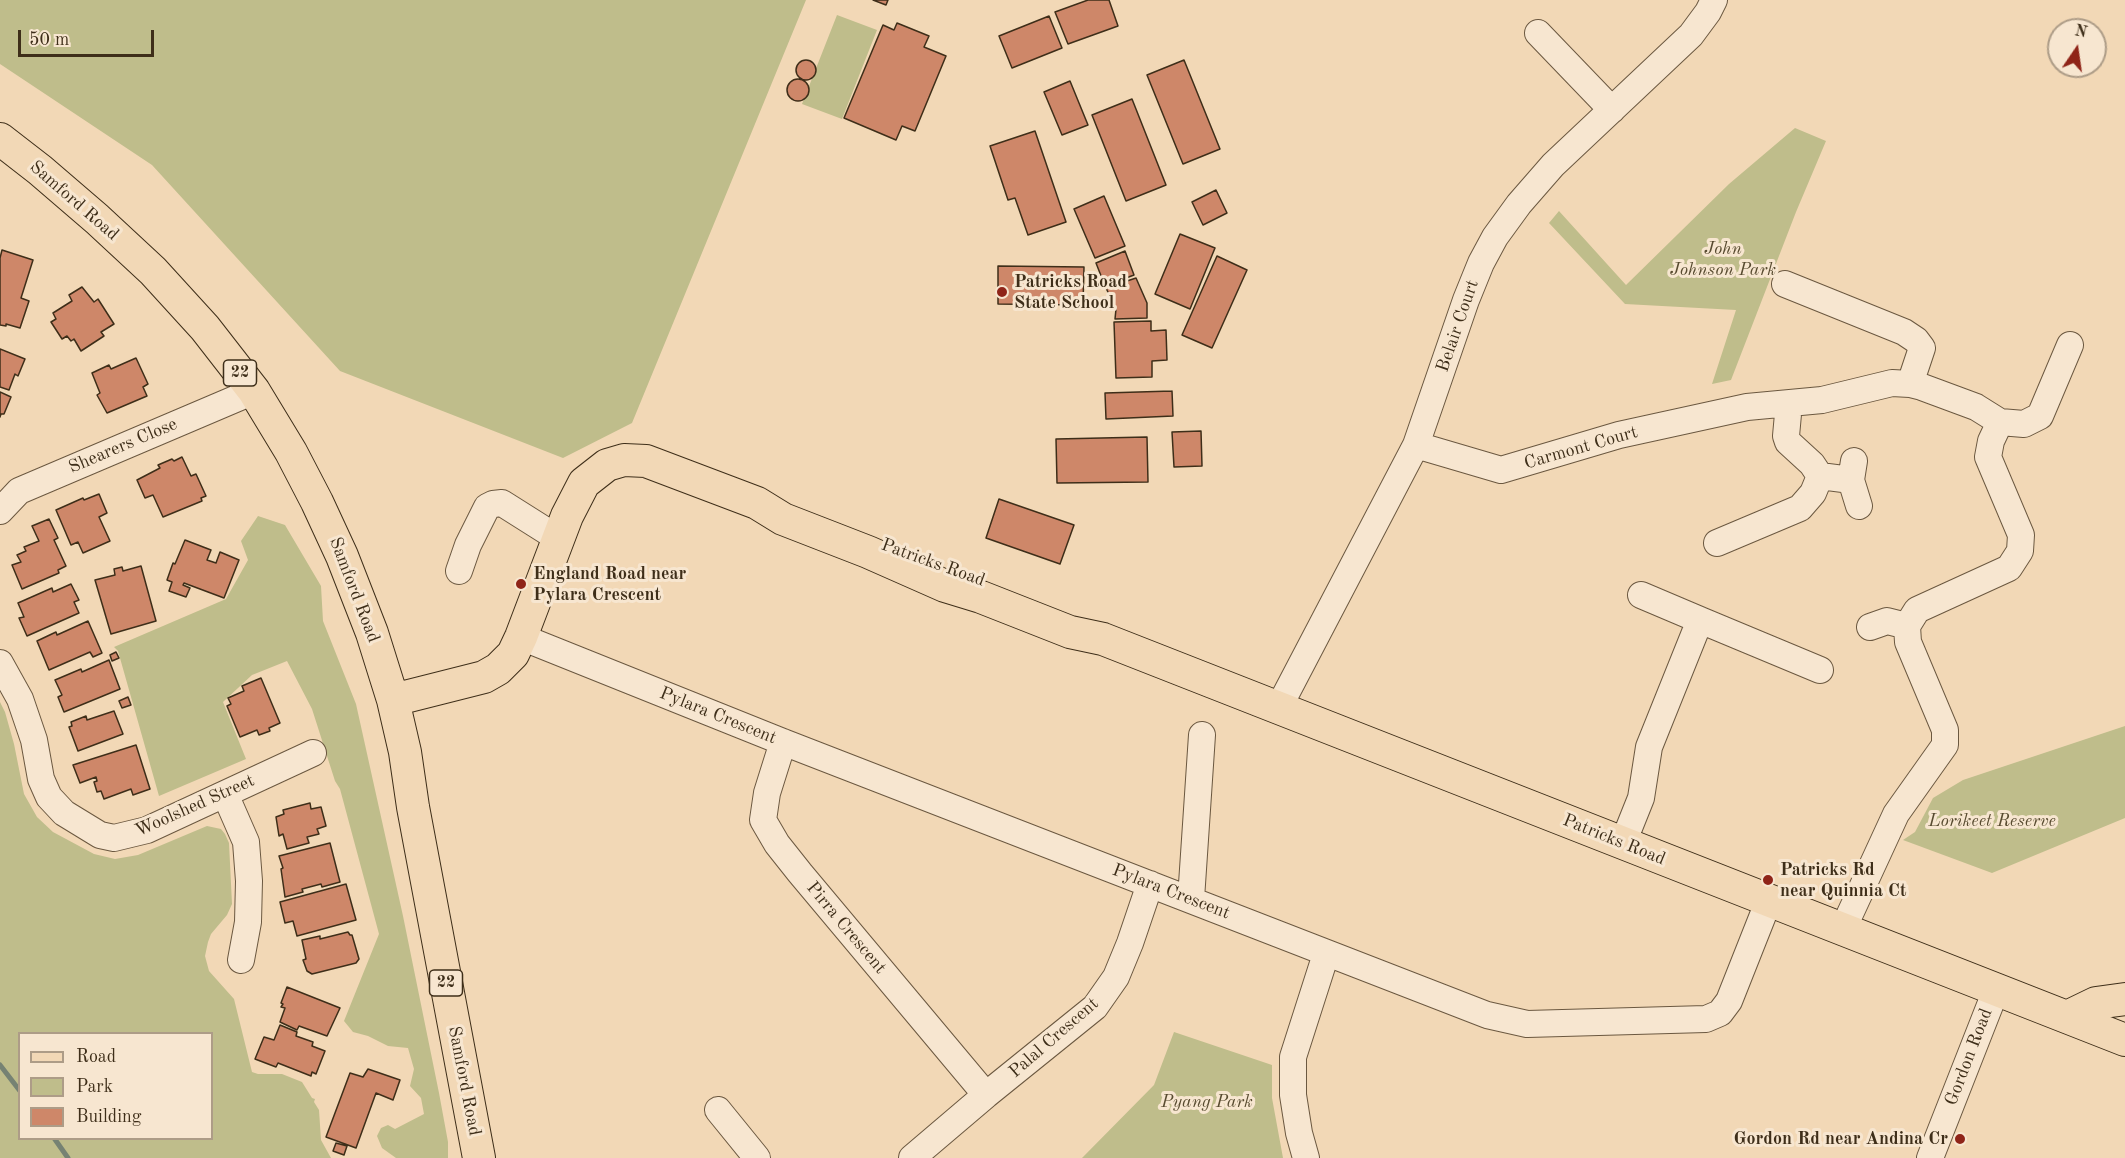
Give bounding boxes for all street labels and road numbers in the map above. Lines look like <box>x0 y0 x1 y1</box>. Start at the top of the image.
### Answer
street label: Samford Road <box>25 156 123 246</box>
street label: Belair Court <box>1432 277 1484 375</box>
road number: 22 <box>224 360 256 386</box>
street label: Shearers Close <box>65 413 181 479</box>
street label: Carmont Court <box>1522 422 1640 474</box>
street label: Samford Road <box>324 534 384 646</box>
street label: Patricks Road <box>878 534 988 592</box>
street label: Pylara Crescent <box>656 683 780 749</box>
street label: Woolshed Street <box>132 770 258 842</box>
street label: Patricks Road <box>1559 810 1669 870</box>
street label: Pylara Crescent <box>1109 860 1233 924</box>
street label: Pirra Crescent <box>801 878 891 978</box>
road number: 22 <box>430 970 462 996</box>
street label: Palal Crescent <box>1005 993 1103 1083</box>
street label: Gordon Road <box>1941 1005 1997 1109</box>
street label: Samford Road <box>443 1024 485 1138</box>

